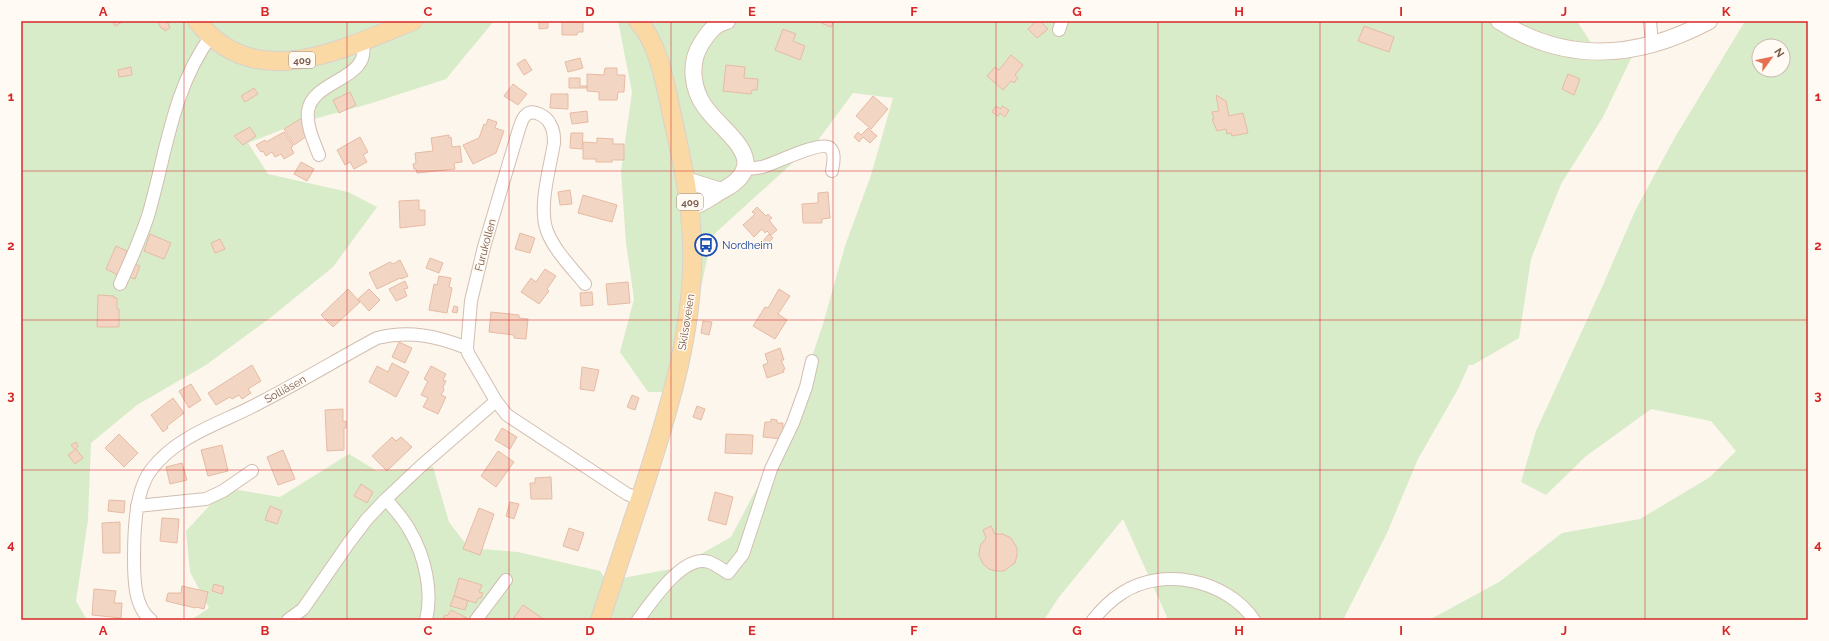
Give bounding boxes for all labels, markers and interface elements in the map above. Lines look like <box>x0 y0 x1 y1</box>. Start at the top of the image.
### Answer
text: A <box>99 4 108 19</box>
text: B <box>261 4 270 19</box>
text: C <box>424 4 433 19</box>
text: D <box>585 4 595 19</box>
text: E <box>748 4 756 19</box>
text: F <box>910 4 918 19</box>
text: G <box>1072 4 1082 19</box>
text: H <box>1234 4 1244 19</box>
text: I <box>1399 4 1403 19</box>
text: J <box>1561 4 1567 19</box>
text: K <box>1722 4 1731 19</box>
north arrow <box>1751 38 1791 78</box>
text: N <box>1771 46 1787 60</box>
road number: 409 <box>289 52 315 68</box>
text: 1 <box>8 89 15 104</box>
text: 1 <box>1815 89 1822 104</box>
road number: 409 <box>677 194 703 210</box>
street label: Furukollen <box>472 217 499 273</box>
bus stop icon: Nordheim <box>693 232 719 258</box>
text: 2 <box>7 238 15 253</box>
text: 2 <box>1814 238 1822 253</box>
place label: Nordheim <box>722 239 773 252</box>
street label: Skilsøveien <box>676 293 697 351</box>
street label: Solliåsen <box>262 373 308 406</box>
text: 3 <box>7 388 15 403</box>
text: 3 <box>1814 388 1822 403</box>
text: 4 <box>7 537 15 552</box>
text: 4 <box>1814 537 1822 552</box>
text: A <box>99 623 108 638</box>
text: B <box>261 623 270 638</box>
text: C <box>424 623 433 638</box>
text: D <box>585 623 595 638</box>
text: E <box>748 623 756 638</box>
text: F <box>910 623 918 638</box>
text: G <box>1072 623 1082 638</box>
text: H <box>1234 623 1244 638</box>
text: I <box>1399 623 1403 638</box>
text: J <box>1561 623 1567 638</box>
text: K <box>1722 623 1731 638</box>

